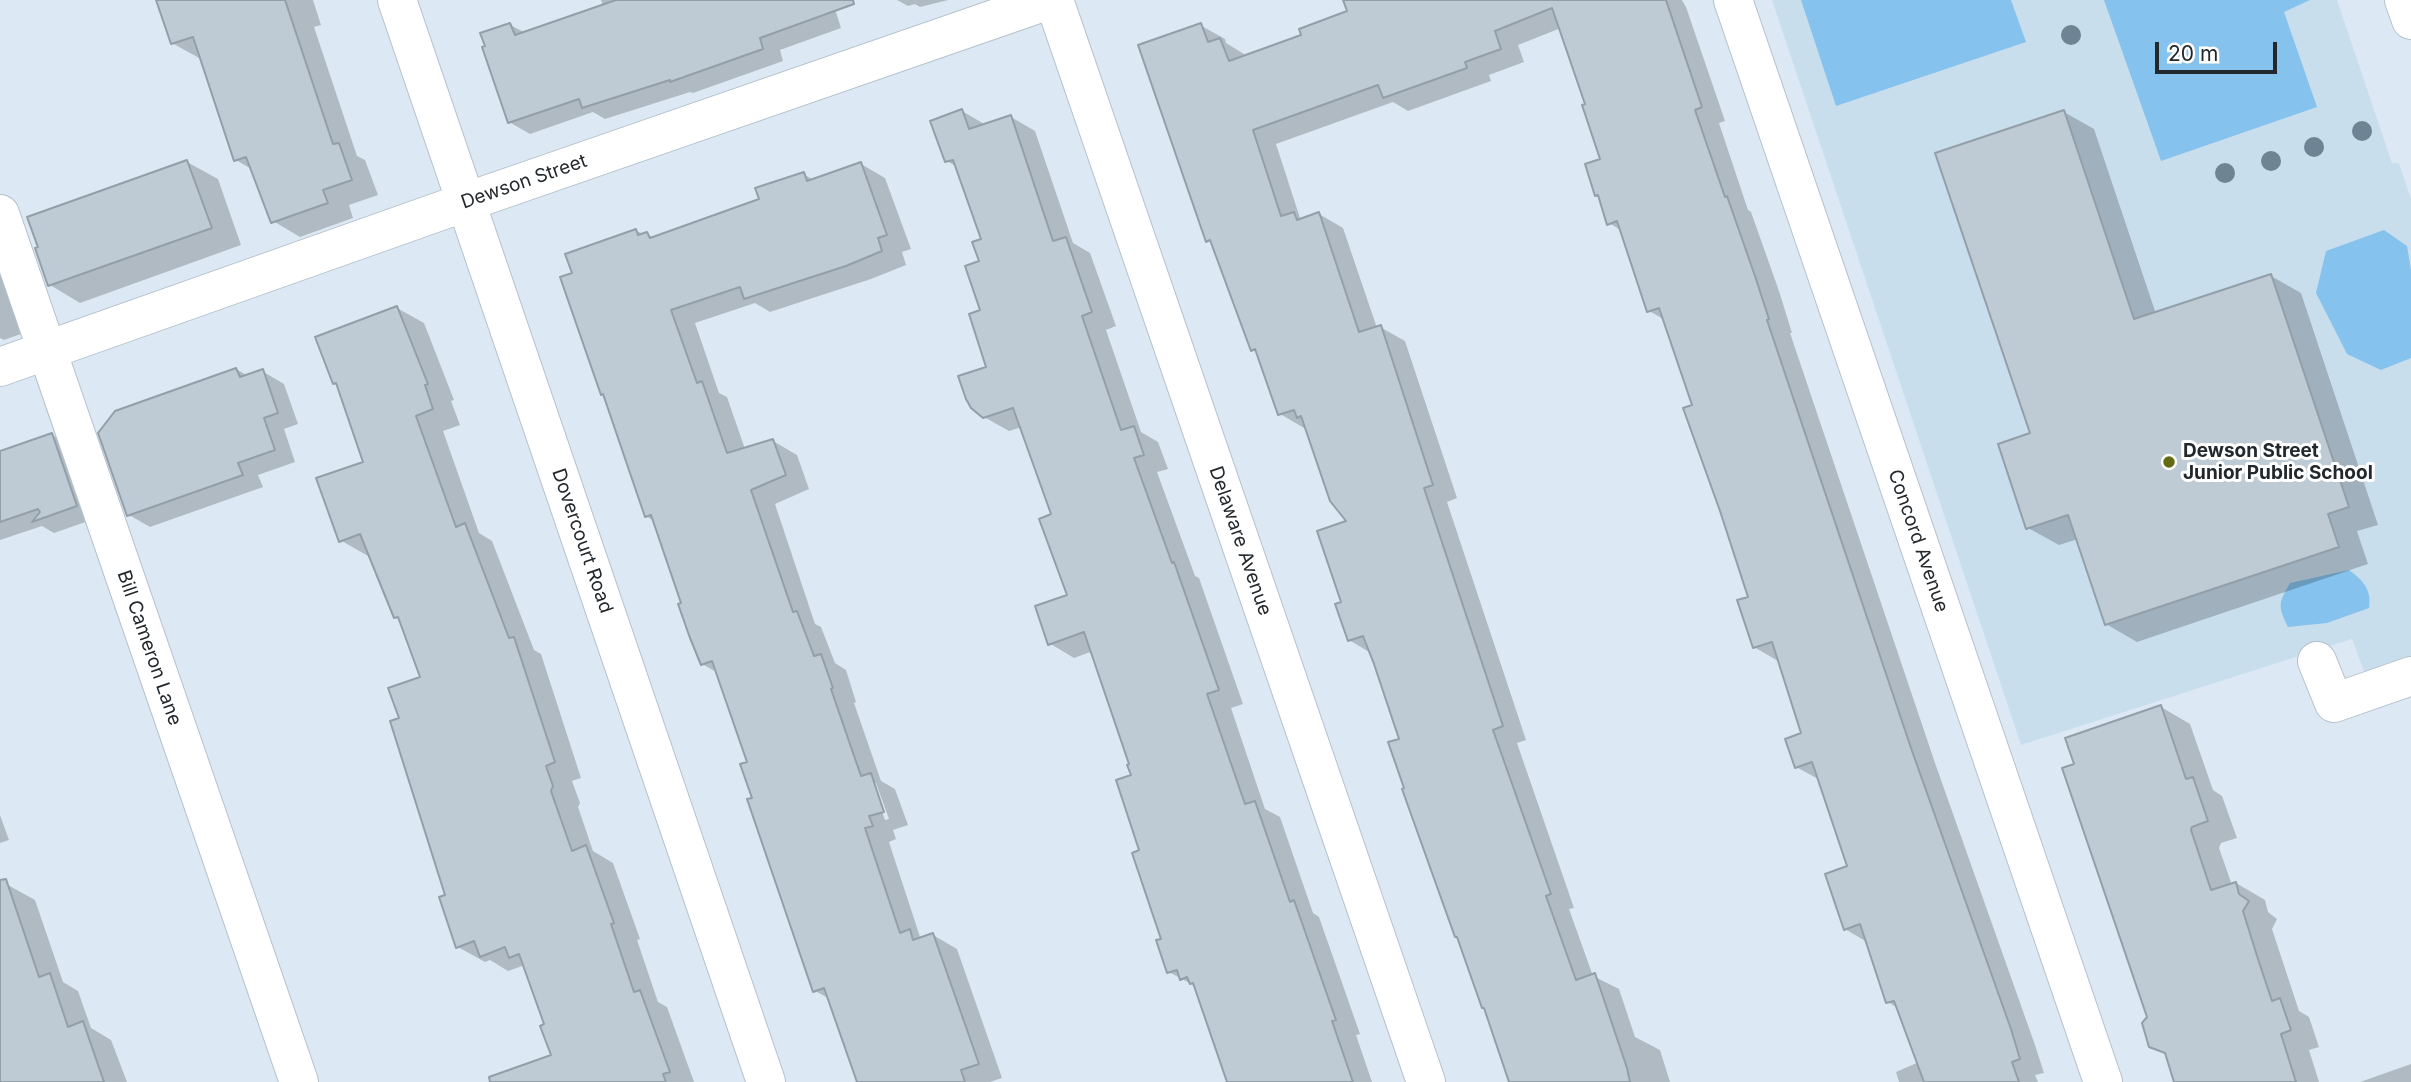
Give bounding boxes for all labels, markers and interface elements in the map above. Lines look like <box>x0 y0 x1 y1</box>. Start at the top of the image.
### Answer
scale bar <box>2159 28 2282 72</box>
text: 20 m <box>2168 41 2218 66</box>
street label: Dewson Street <box>458 150 590 214</box>
place label: Dewson Street Junior Public School <box>2183 440 2373 484</box>
marker: Dewson Street Junior Public School <box>2161 454 2177 470</box>
street label: Delaware Avenue <box>1204 463 1276 619</box>
street label: Dovercourt Road <box>547 466 617 616</box>
street label: Concord Avenue <box>1883 467 1953 615</box>
street label: Bill Cameron Lane <box>112 568 186 728</box>

